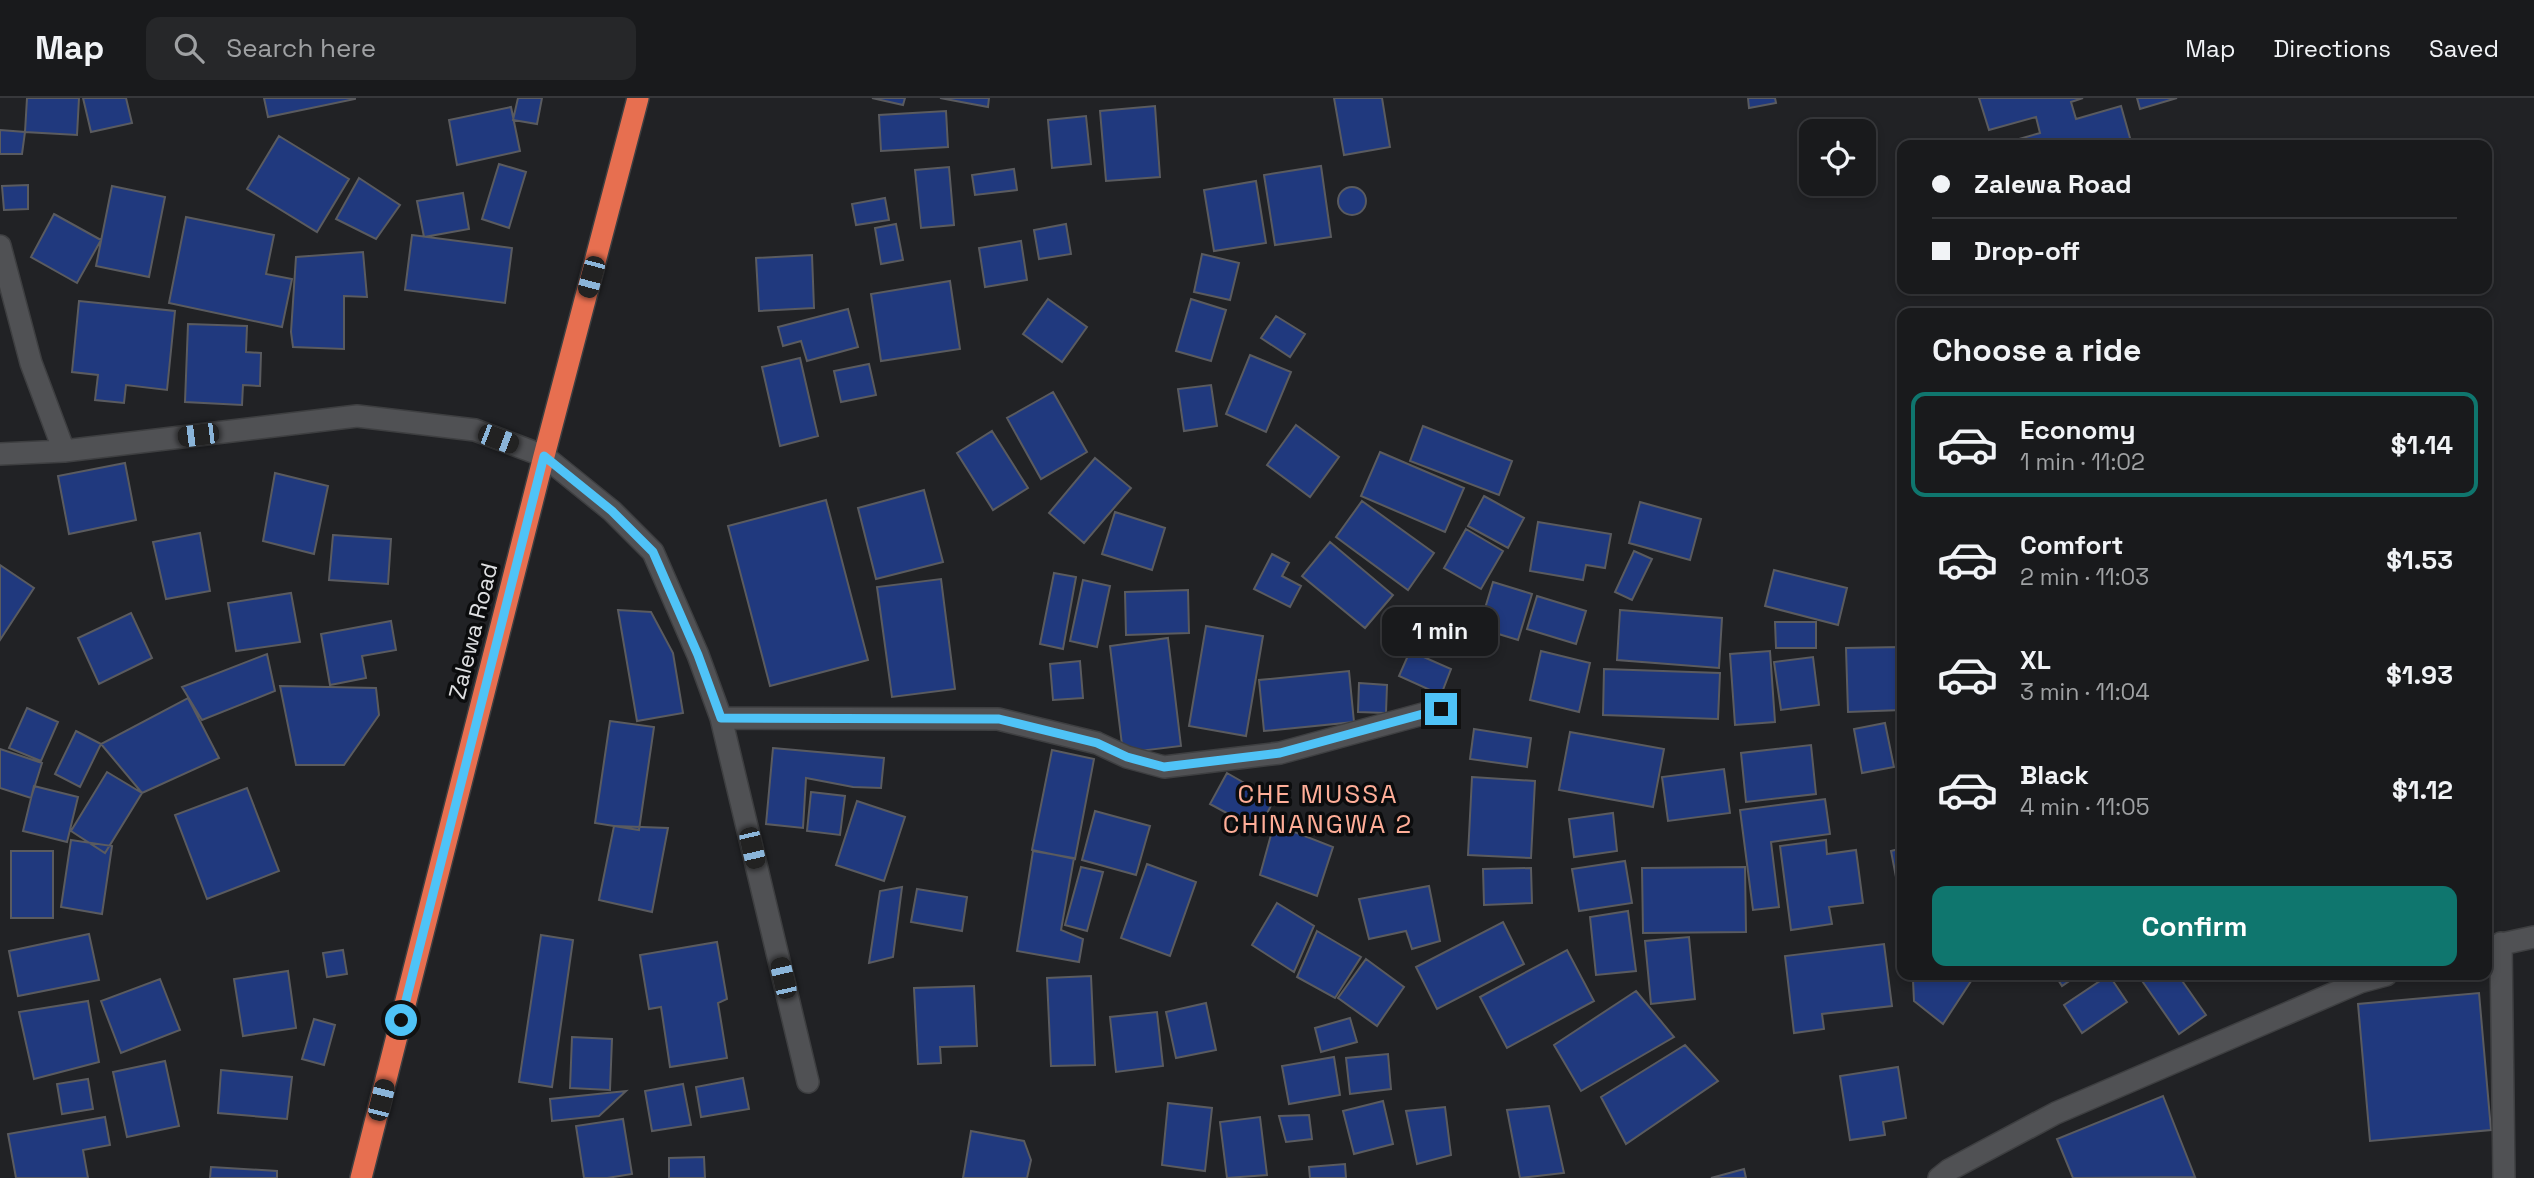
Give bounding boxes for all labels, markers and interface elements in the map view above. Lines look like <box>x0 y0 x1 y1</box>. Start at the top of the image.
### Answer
search box <box>146 17 636 80</box>
text: Map <box>35 27 104 69</box>
icon: search <box>170 29 208 67</box>
text: Search here <box>226 31 376 65</box>
text: Map <box>2185 33 2235 64</box>
text: Directions <box>2273 33 2391 64</box>
text: Saved <box>2429 33 2499 64</box>
map controls <box>1799 119 1876 196</box>
button: locate <box>1799 119 1876 196</box>
text: Zalewa Road <box>1974 167 2132 201</box>
text: Drop-off <box>1974 234 2080 268</box>
car <box>576 254 607 300</box>
text: Choose a ride <box>1932 330 2142 370</box>
icon: car <box>1936 413 1999 476</box>
text: Economy <box>2020 413 2136 447</box>
car <box>176 422 221 448</box>
car <box>475 422 522 456</box>
text: $1.14 <box>2391 428 2453 462</box>
text: 1 min · 11:02 <box>2020 447 2145 477</box>
icon: car <box>1936 528 1999 591</box>
text: Comfort <box>2020 528 2123 562</box>
text: $1.53 <box>2386 543 2453 577</box>
street label: Zalewa Road <box>442 560 504 702</box>
text: 2 min · 11:03 <box>2020 562 2149 592</box>
callout: 1 min <box>1383 608 1499 656</box>
text: 1 min <box>1412 616 1468 646</box>
icon: car <box>1936 643 1999 706</box>
text: XL <box>2020 643 2051 677</box>
text: $1.93 <box>2386 658 2453 692</box>
text: 3 min · 11:04 <box>2020 677 2150 707</box>
route end <box>1425 693 1457 725</box>
icon: car <box>1936 758 1999 821</box>
text: Black <box>2020 758 2089 792</box>
text: $1.12 <box>2392 773 2453 807</box>
district label: CHE MUSSA CHINANGWA 2 <box>1223 777 1413 841</box>
text: 4 min · 11:05 <box>2020 792 2150 822</box>
car <box>738 825 767 871</box>
button: Confirm <box>1932 886 2457 966</box>
car <box>769 955 798 1001</box>
route start <box>385 1004 417 1036</box>
car <box>366 1077 397 1123</box>

